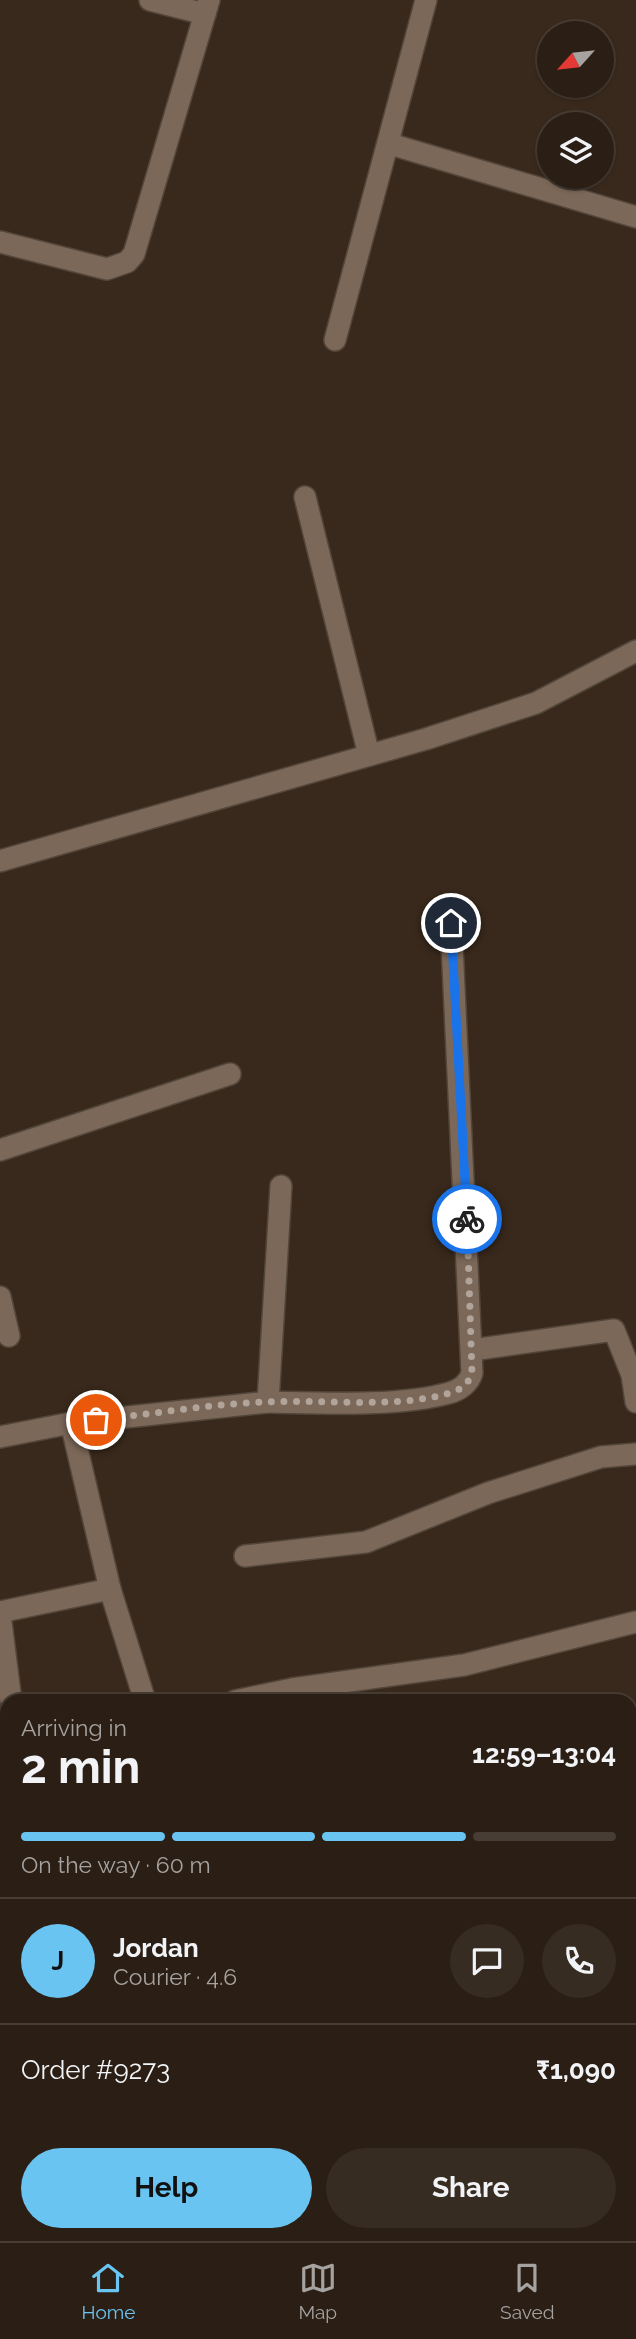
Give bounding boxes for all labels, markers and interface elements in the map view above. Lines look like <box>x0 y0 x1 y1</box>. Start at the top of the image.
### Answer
north arrow <box>537 21 614 98</box>
map controls <box>537 21 614 189</box>
button: layers <box>537 112 614 189</box>
pin <box>421 893 481 953</box>
icon: home <box>432 904 470 942</box>
courier <box>432 1184 502 1254</box>
icon: bike <box>448 1200 486 1238</box>
pin <box>66 1390 126 1450</box>
icon: bag <box>77 1401 115 1439</box>
text: Arriving in <box>21 1714 127 1741</box>
text: 12:59–13:04 <box>472 1739 616 1769</box>
text: 2 min <box>21 1740 140 1794</box>
text: On the way · 60 m <box>21 1851 211 1878</box>
button: chat <box>450 1924 524 1998</box>
button: phone <box>542 1924 616 1998</box>
text: Jordan <box>113 1933 199 1963</box>
text: J <box>52 1946 64 1976</box>
text: Courier · 4.6 <box>113 1963 237 1990</box>
text: Order #9273 <box>21 2055 170 2085</box>
text: ₹1,090 <box>536 2055 616 2085</box>
button: Help <box>21 2148 312 2228</box>
button: Share <box>326 2148 616 2228</box>
tab: Home <box>82 2259 135 2323</box>
tab: Map <box>298 2259 337 2323</box>
tab: Saved <box>500 2259 554 2323</box>

